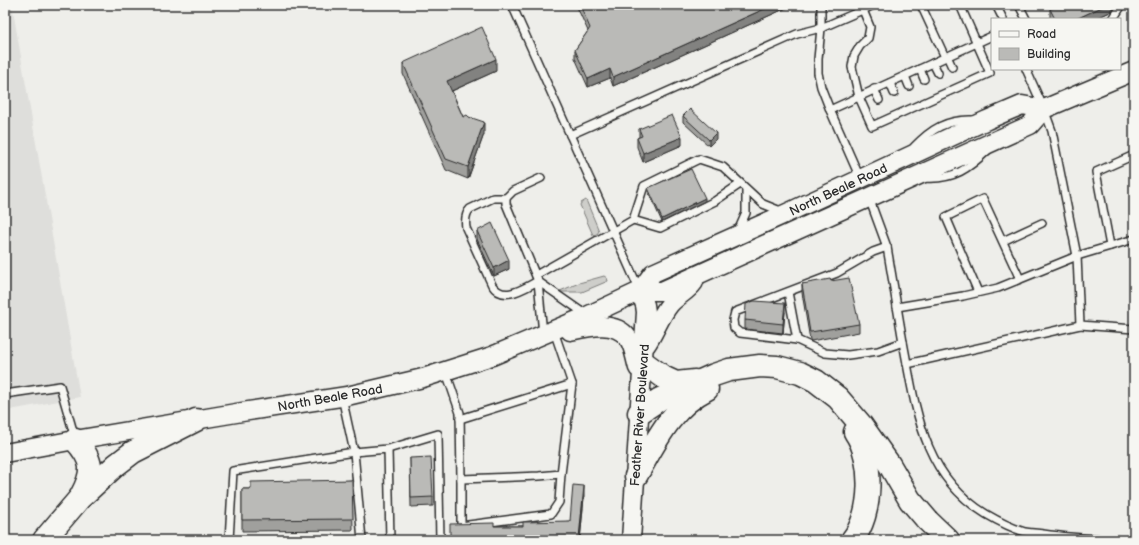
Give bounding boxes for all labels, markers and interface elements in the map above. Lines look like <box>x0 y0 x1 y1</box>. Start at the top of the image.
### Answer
legend <box>991 18 1121 70</box>
text: Road <box>1027 27 1056 42</box>
text: Building <box>1027 47 1071 62</box>
street label: North Beale Road <box>787 160 890 220</box>
street label: Feather River Boulevard <box>627 343 653 487</box>
street label: North Beale Road <box>277 381 384 415</box>

